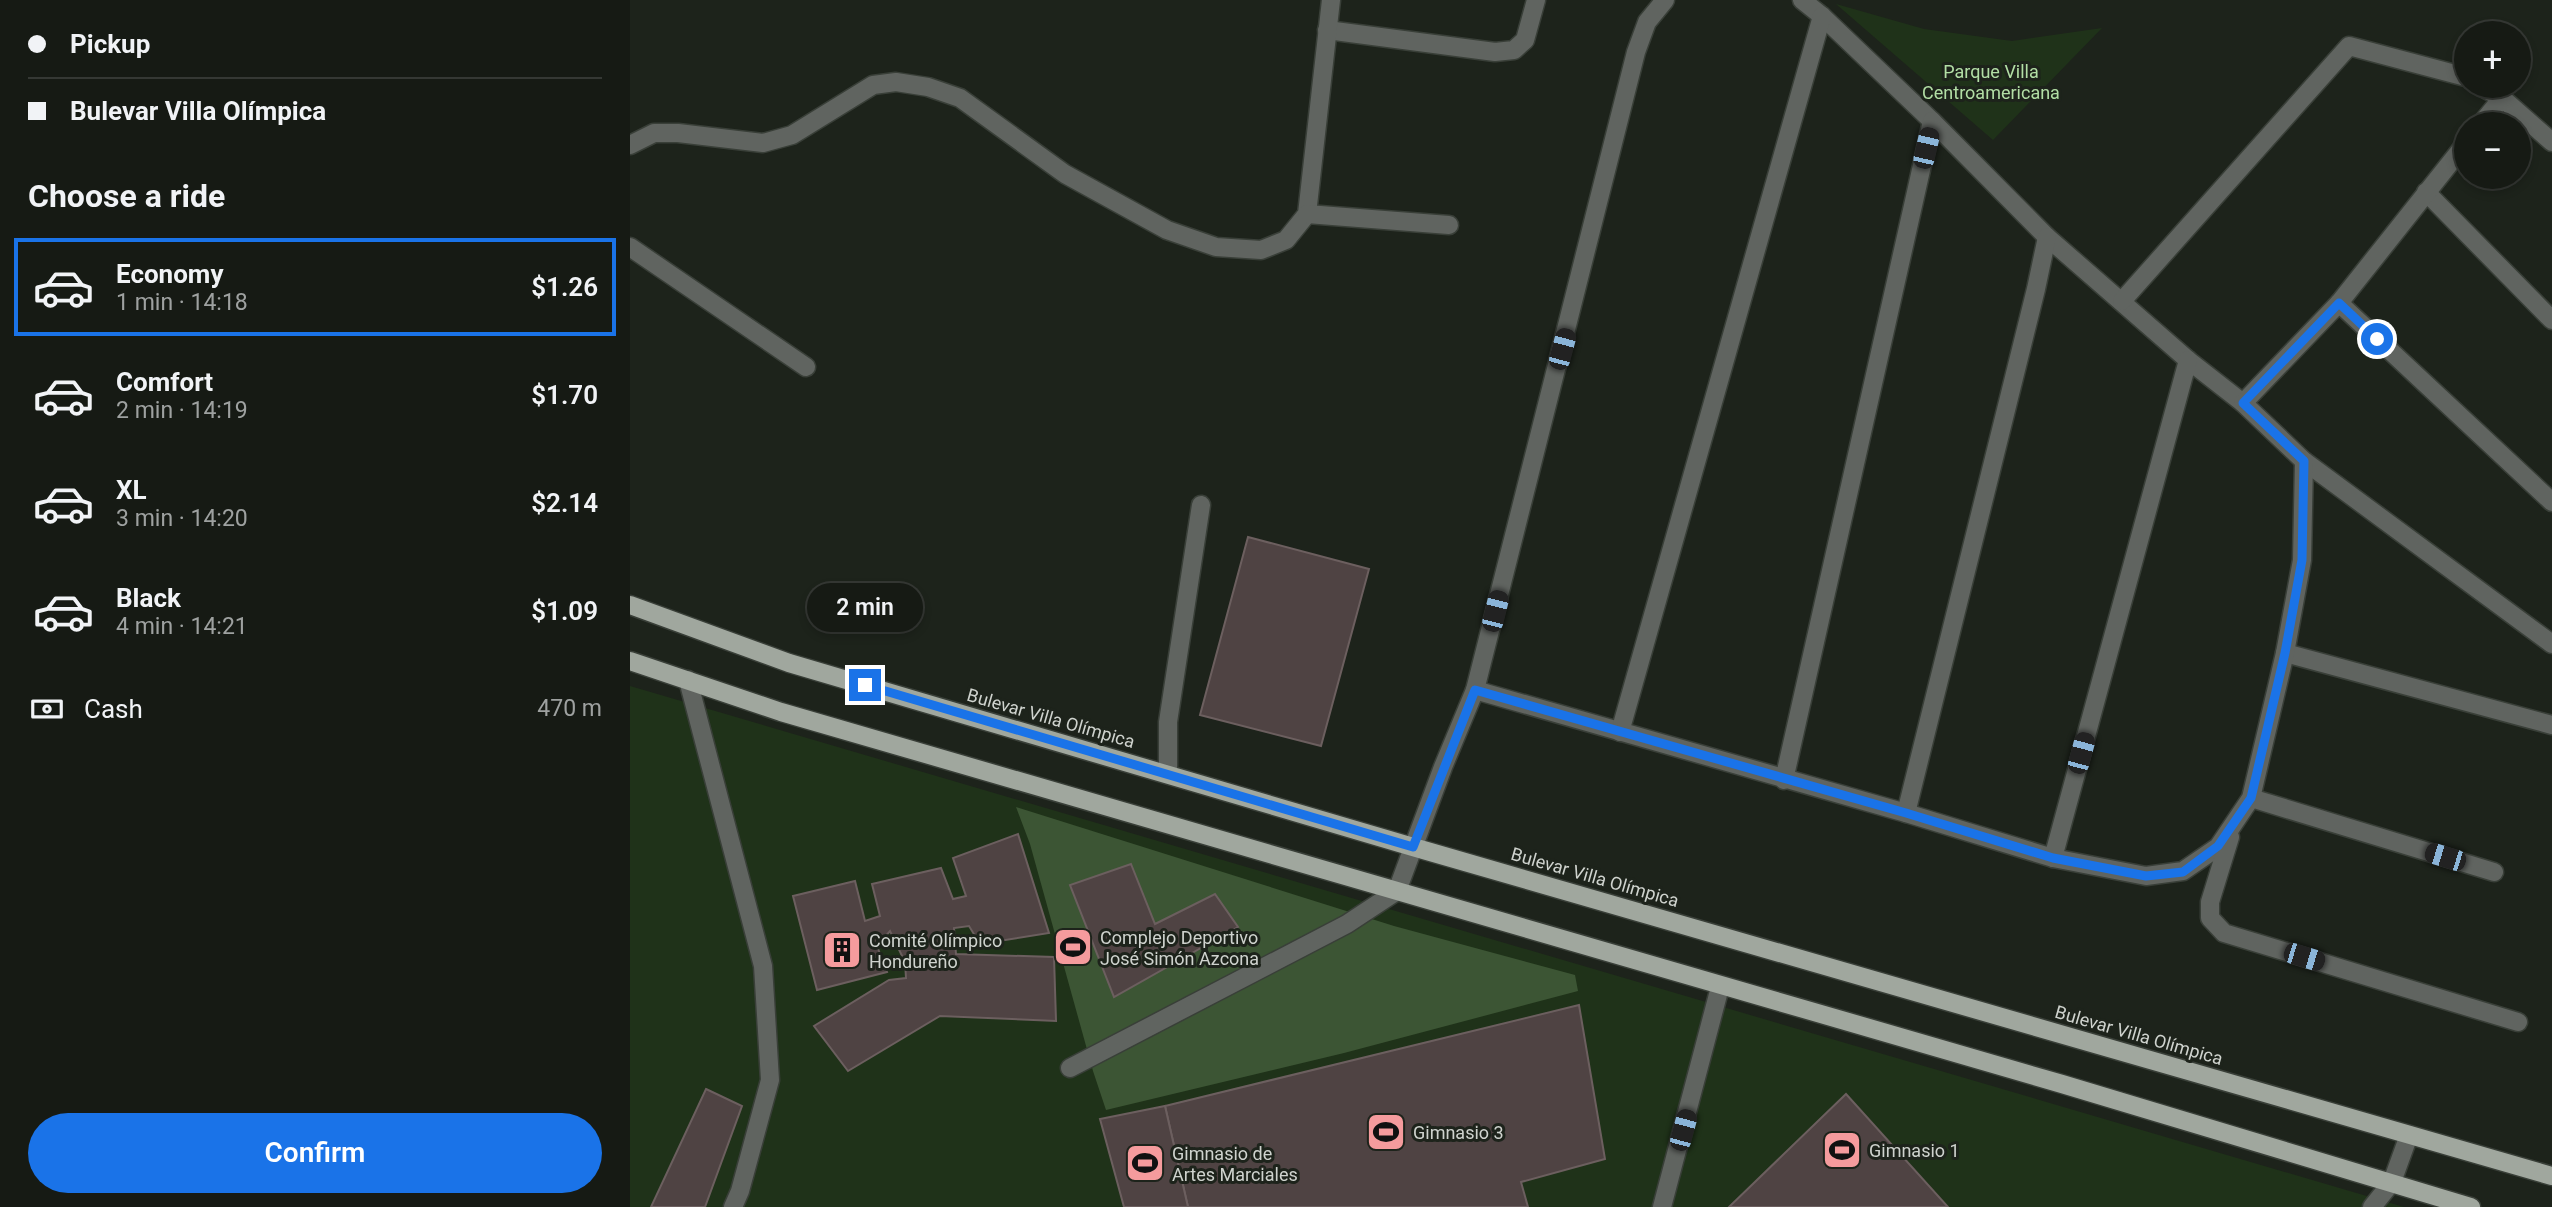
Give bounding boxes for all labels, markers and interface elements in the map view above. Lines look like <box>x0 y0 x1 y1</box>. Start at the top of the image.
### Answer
map controls <box>2454 21 2531 189</box>
button: + <box>2454 21 2531 98</box>
text: Pickup <box>70 29 150 59</box>
park label: Parque Villa Centroamericana <box>1922 61 2060 103</box>
text: Bulevar Villa Olímpica <box>70 96 326 126</box>
button: − <box>2454 112 2531 189</box>
car <box>1912 125 1941 171</box>
text: Choose a ride <box>28 177 225 215</box>
icon: car <box>32 256 95 319</box>
text: Economy <box>116 259 223 289</box>
text: $1.26 <box>531 272 598 302</box>
text: 1 min · 14:18 <box>116 289 248 316</box>
route start <box>2361 323 2393 355</box>
car <box>1547 326 1578 372</box>
icon: car <box>32 364 95 427</box>
text: Comfort <box>116 367 213 397</box>
text: $1.70 <box>531 380 598 410</box>
text: 2 min · 14:19 <box>116 397 248 424</box>
icon: car <box>32 472 95 535</box>
text: XL <box>116 475 147 505</box>
text: $2.14 <box>531 488 598 518</box>
text: 3 min · 14:20 <box>116 505 248 532</box>
icon: car <box>32 580 95 643</box>
text: Black <box>116 583 181 613</box>
callout: 2 min <box>807 584 923 632</box>
car <box>1480 588 1511 634</box>
text: 2 min <box>836 594 894 621</box>
text: $1.09 <box>531 596 598 626</box>
text: 4 min · 14:21 <box>116 613 248 640</box>
route end <box>849 669 881 701</box>
street label: Bulevar Villa Olímpica <box>965 684 1137 752</box>
icon: cash <box>28 690 66 728</box>
text: Cash <box>84 694 143 724</box>
text: 470 m <box>537 695 602 722</box>
car <box>2066 730 2097 776</box>
car <box>2422 841 2469 873</box>
street label: Bulevar Villa Olímpica <box>1509 843 1681 911</box>
sports icon: Complejo Deportivo José Simón Azcona <box>1052 926 1094 968</box>
place label: Complejo Deportivo José Simón Azcona <box>1100 927 1259 969</box>
building icon: Comité Olímpico Hondureño <box>821 929 863 971</box>
place label: Comité Olímpico Hondureño <box>869 930 1002 972</box>
car <box>2281 941 2328 973</box>
street label: Bulevar Villa Olímpica <box>2053 1001 2225 1069</box>
car <box>1668 1107 1699 1153</box>
sports icon: Gimnasio 3 <box>1365 1111 1407 1153</box>
button: Confirm <box>28 1113 602 1193</box>
place label: Gimnasio 3 <box>1413 1122 1504 1143</box>
sports icon: Gimnasio 1 <box>1821 1129 1863 1171</box>
place label: Gimnasio 1 <box>1869 1140 1960 1161</box>
sports icon: Gimnasio de Artes Marciales <box>1124 1142 1166 1184</box>
place label: Gimnasio de Artes Marciales <box>1172 1143 1298 1185</box>

